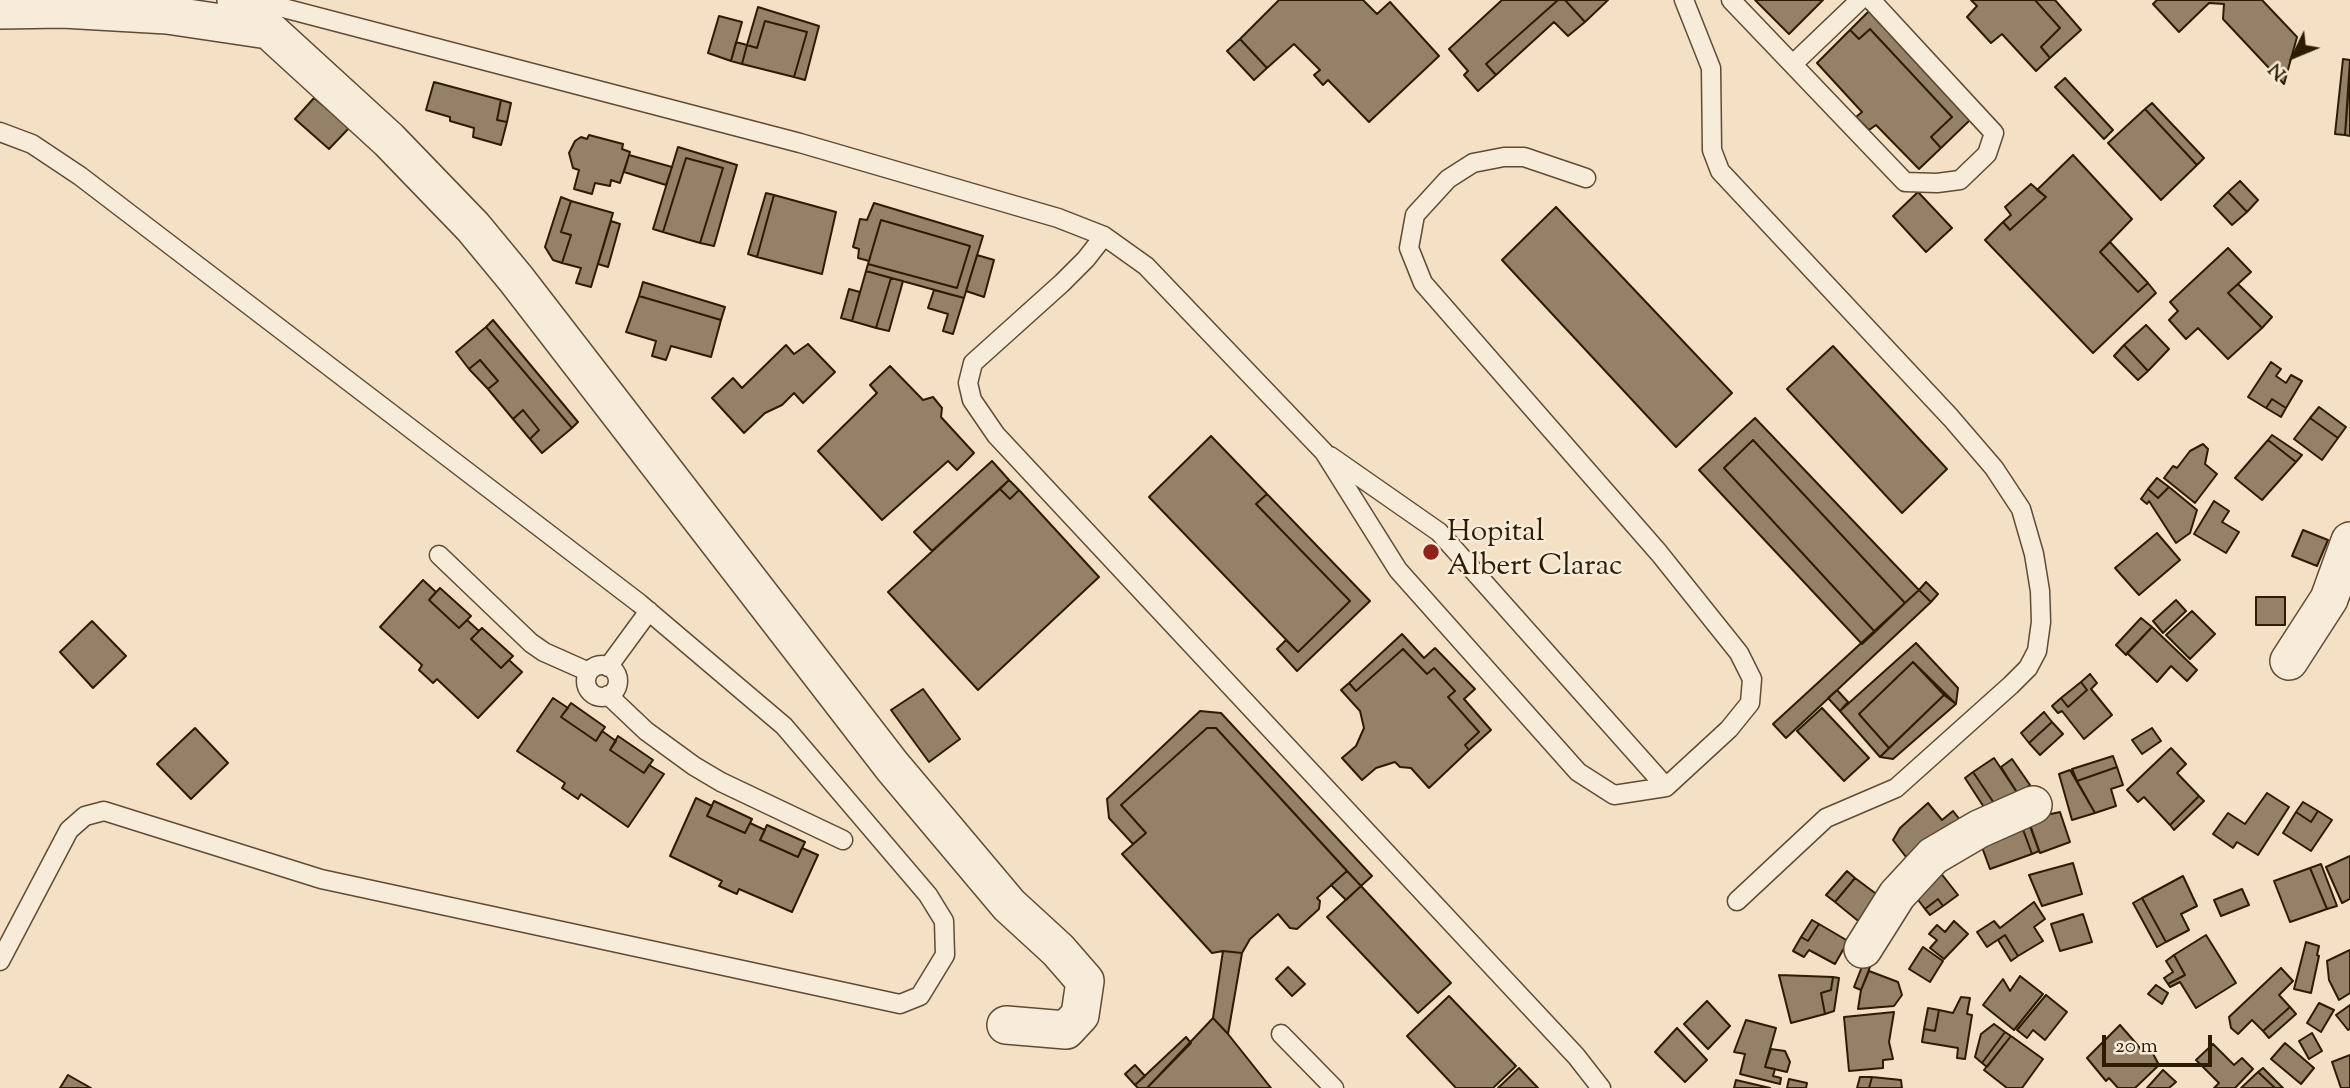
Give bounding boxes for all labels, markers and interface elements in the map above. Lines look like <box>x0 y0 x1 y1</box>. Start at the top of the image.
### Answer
north arrow <box>2259 21 2329 91</box>
text: N <box>2263 56 2293 85</box>
place label: Hopital Albert Clarac <box>1447 517 1622 588</box>
marker: Hopital Albert Clarac <box>1421 542 1441 562</box>
scale bar <box>2105 1021 2215 1066</box>
text: 20 m <box>2115 1032 2158 1062</box>

